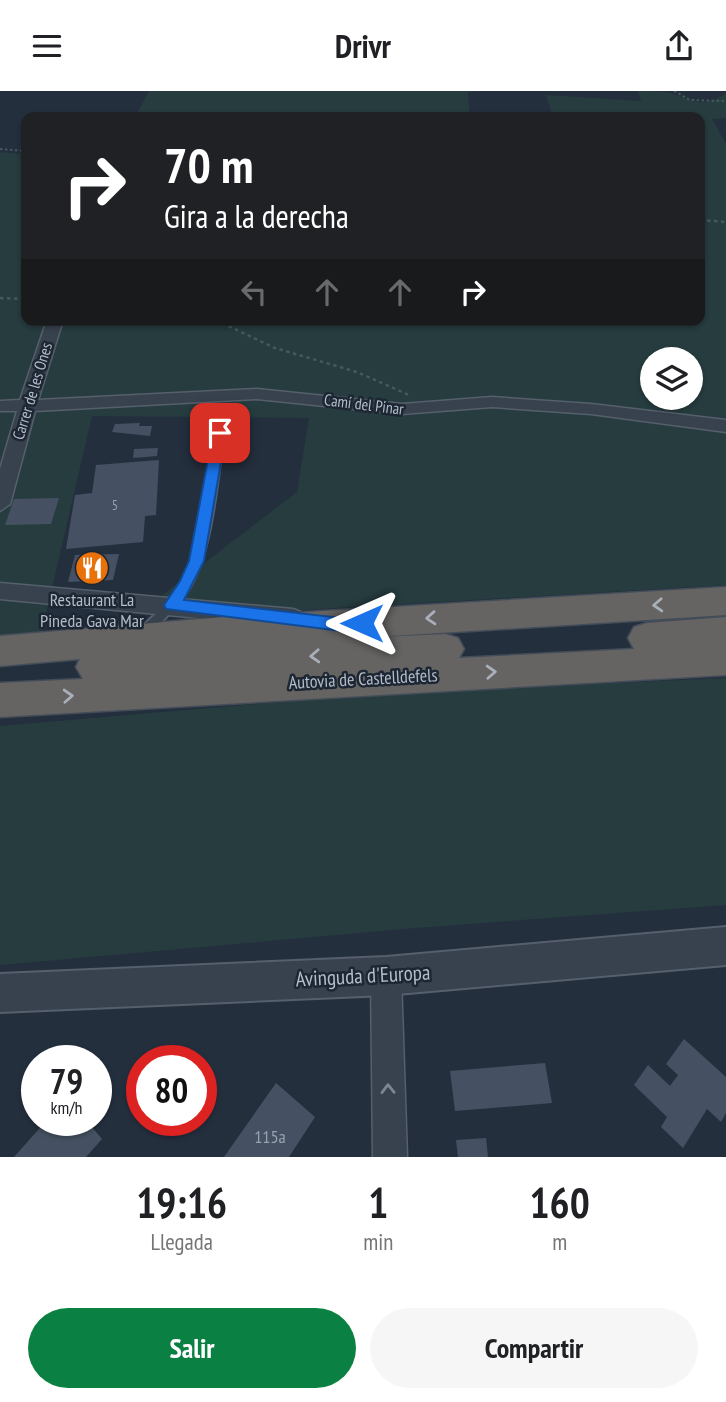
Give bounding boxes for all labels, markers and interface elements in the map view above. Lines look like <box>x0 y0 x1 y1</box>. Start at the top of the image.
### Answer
text: Drivr <box>335 25 391 67</box>
icon: menu <box>28 27 66 65</box>
icon: share <box>660 27 698 65</box>
text: 70 m <box>164 133 253 197</box>
icon: right <box>49 140 140 231</box>
text: Gira a la derecha <box>164 195 349 237</box>
icon: left <box>235 273 273 311</box>
icon: ahead <box>308 273 346 311</box>
icon: ahead <box>381 273 419 311</box>
icon: right <box>454 273 492 311</box>
street label: Carrer de les Ones <box>8 340 56 442</box>
map controls <box>640 347 703 410</box>
button: layers <box>640 347 703 410</box>
street label: Camí del Pinar <box>323 389 406 419</box>
pin <box>190 403 250 463</box>
icon: arrive <box>201 414 239 452</box>
house number: 5 <box>112 496 118 514</box>
restaurant icon: Restaurant La Pineda Gava Mar <box>73 549 111 587</box>
position arrow <box>325 586 399 660</box>
place label: Restaurant La Pineda Gava Mar <box>40 588 144 632</box>
one-way arrow <box>652 597 663 612</box>
one-way arrow <box>425 610 436 625</box>
one-way arrow <box>310 648 321 663</box>
street label: Autovia de Castelldefels <box>288 663 438 694</box>
one-way arrow <box>486 665 497 680</box>
one-way arrow <box>63 689 74 704</box>
street label: Avinguda d'Europa <box>295 958 431 993</box>
speed limit sign: 80 <box>126 1045 217 1136</box>
text: 79 <box>50 1058 83 1104</box>
one-way arrow <box>380 1083 396 1094</box>
text: km/h <box>51 1096 82 1119</box>
house number: 115a <box>254 1125 286 1148</box>
text: 19:16 <box>136 1175 227 1230</box>
text: 1 <box>368 1175 388 1230</box>
text: 160 <box>530 1175 590 1230</box>
text: Llegada <box>150 1227 213 1256</box>
text: min <box>363 1227 393 1256</box>
text: m <box>552 1227 567 1256</box>
button: Salir <box>28 1308 356 1388</box>
button: Compartir <box>370 1308 698 1388</box>

